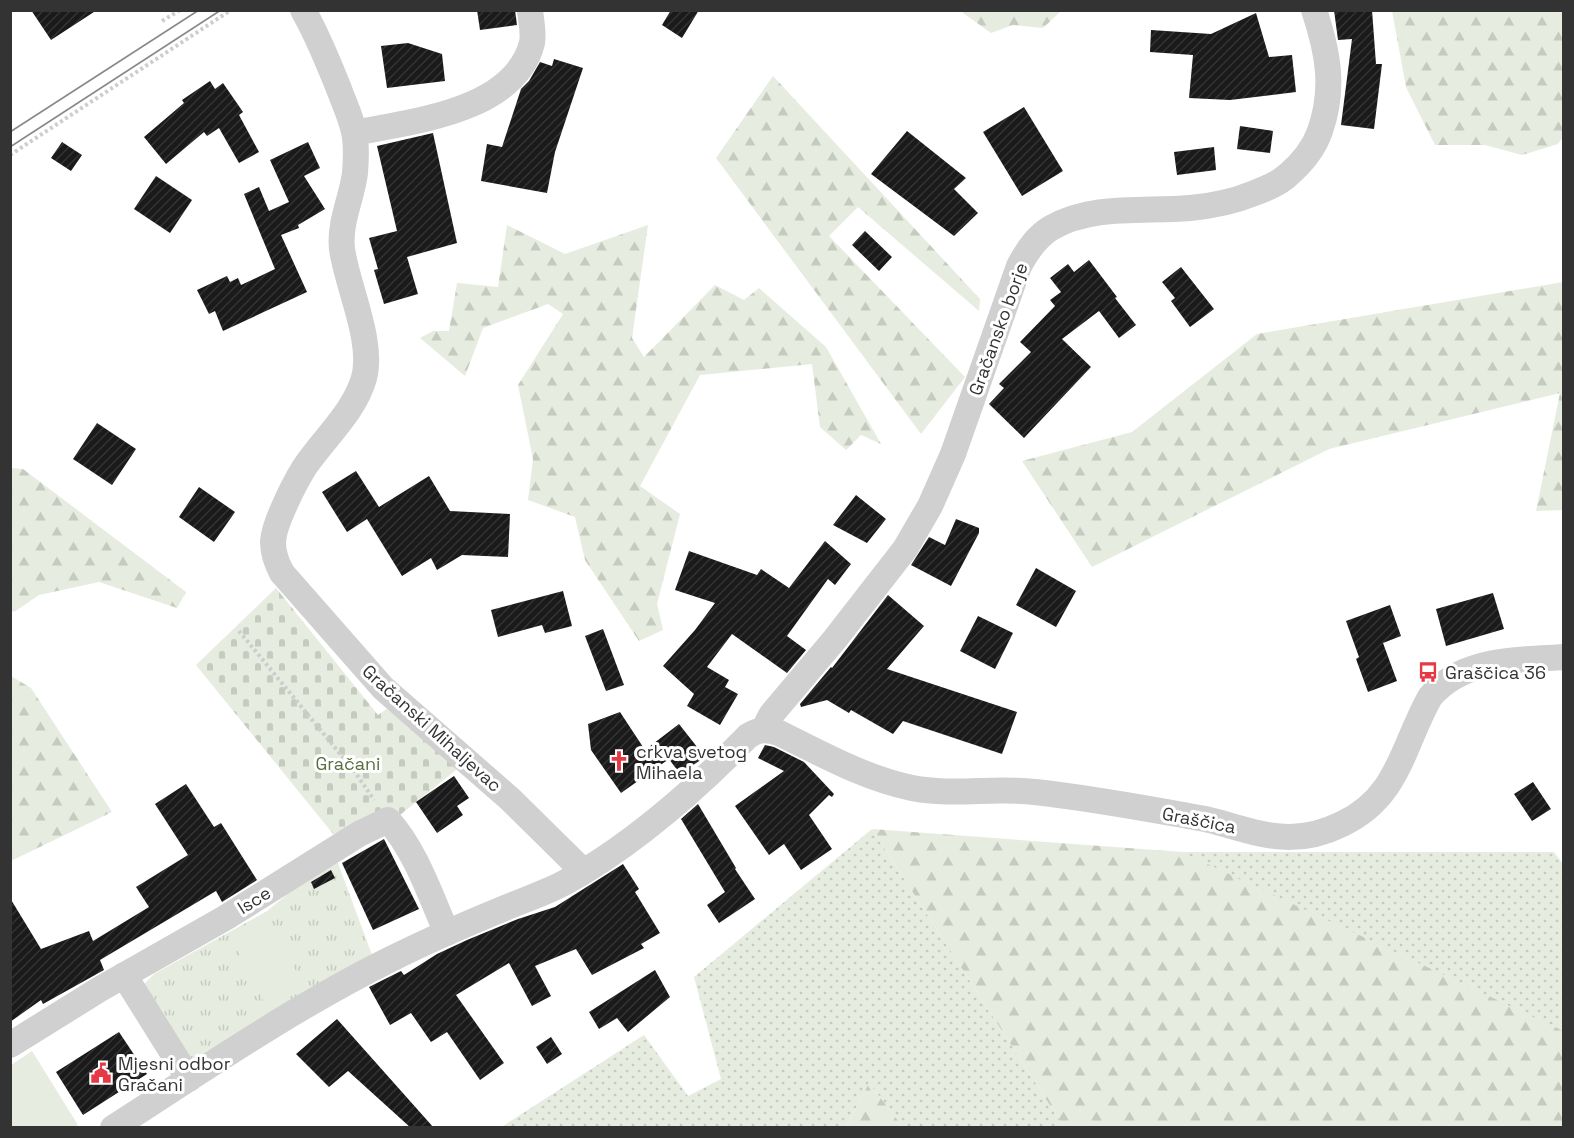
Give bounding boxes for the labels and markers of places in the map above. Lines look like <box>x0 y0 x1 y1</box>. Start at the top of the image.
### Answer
bus stop icon: Graščica 36 <box>1416 660 1440 684</box>
place label: Graščica 36 <box>1445 661 1546 684</box>
place label: crkva svetog Mihaela <box>636 740 747 784</box>
church icon: crkva svetog Mihaela <box>607 749 631 773</box>
place label: Mjesni odbor Gračani <box>118 1052 231 1096</box>
public building icon: Mjesni odbor Gračani <box>89 1061 113 1085</box>

